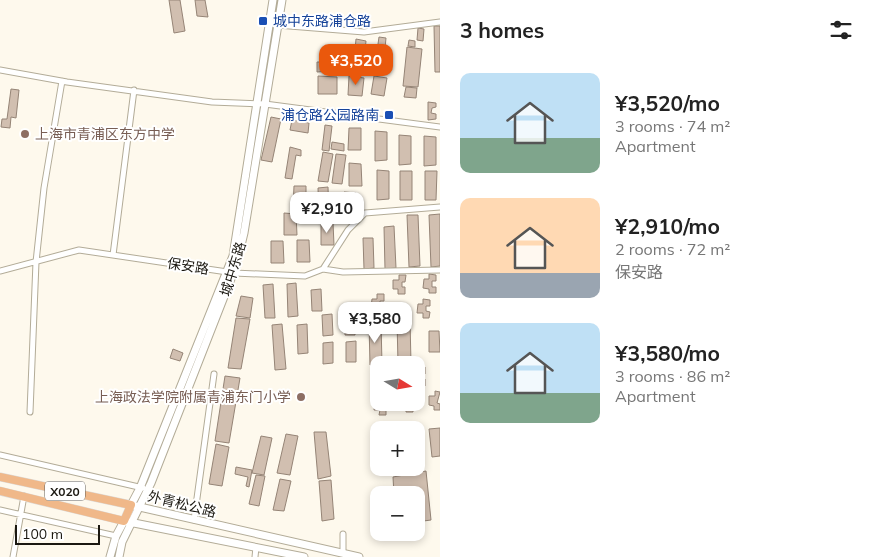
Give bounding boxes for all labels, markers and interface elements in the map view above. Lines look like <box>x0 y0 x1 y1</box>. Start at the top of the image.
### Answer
place label: 城中东路浦仓路 <box>273 12 371 30</box>
marker: 城中东路浦仓路 <box>257 15 269 27</box>
icon: filters <box>827 16 855 44</box>
text: 3 homes <box>460 17 544 43</box>
pin: ¥3,520 <box>315 44 397 86</box>
text: ¥3,520 <box>330 50 382 70</box>
text: ¥3,520/mo <box>615 90 720 116</box>
icon: home <box>500 93 560 153</box>
place label: 浦仓路公园路南 <box>281 106 379 124</box>
marker: 浦仓路公园路南 <box>383 109 395 121</box>
text: 3 rooms · 74 m² <box>615 116 730 136</box>
place label: 上海市青浦区东方中学 <box>35 125 175 143</box>
marker: 上海市青浦区东方中学 <box>19 128 31 140</box>
text: Apartment <box>615 136 696 156</box>
pin: ¥2,910 <box>286 192 368 234</box>
text: ¥2,910 <box>301 198 353 218</box>
text: ¥2,910/mo <box>615 213 720 239</box>
icon: home <box>500 218 560 278</box>
text: 2 rooms · 72 m² <box>615 239 730 259</box>
street label: 城中东路 <box>216 240 250 298</box>
street label: 保安路 <box>166 254 210 278</box>
text: 保安路 <box>615 262 663 282</box>
pin: ¥3,580 <box>334 302 416 344</box>
text: ¥3,580 <box>349 308 401 328</box>
text: ¥3,580/mo <box>615 340 720 366</box>
icon: home <box>500 343 560 403</box>
north arrow <box>370 356 425 411</box>
map controls <box>370 356 425 541</box>
text: 3 rooms · 86 m² <box>615 366 730 386</box>
text: Apartment <box>615 386 696 406</box>
place label: 上海政法学院附属青浦东门小学 <box>95 388 291 406</box>
marker: 上海政法学院附属青浦东门小学 <box>295 391 307 403</box>
button: + <box>370 421 425 476</box>
road number: X020 <box>45 482 85 501</box>
button: − <box>370 486 425 541</box>
street label: 外青松公路 <box>146 487 218 521</box>
scale bar <box>15 522 100 545</box>
text: 100 m <box>22 525 63 543</box>

